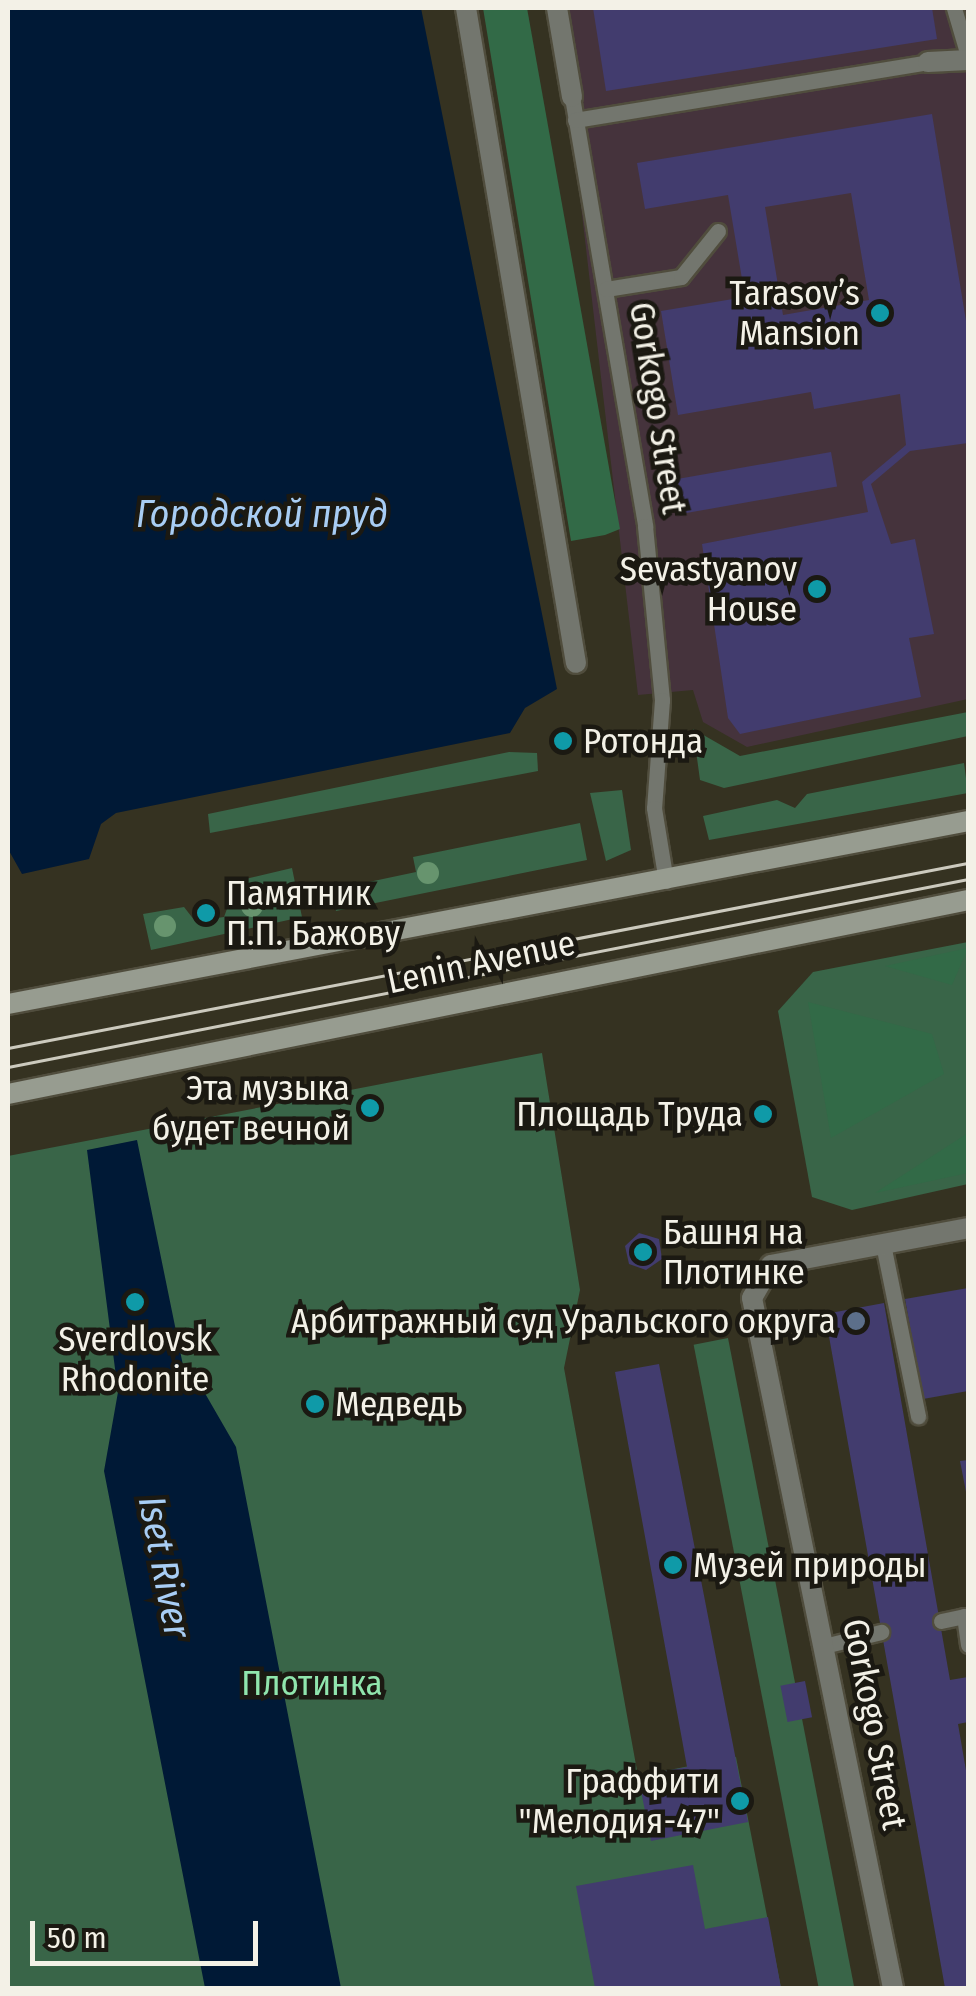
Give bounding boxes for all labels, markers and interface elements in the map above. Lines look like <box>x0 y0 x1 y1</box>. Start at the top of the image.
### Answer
place label: Tarasov’s Mansion <box>730 272 860 354</box>
street label: Gorkogo Street <box>621 299 695 517</box>
marker: Tarasov’s Mansion <box>869 302 891 324</box>
water label: Городской пруд <box>136 492 388 538</box>
place label: Sevastyanov House <box>620 548 797 630</box>
marker: Sevastyanov House <box>806 578 828 600</box>
place label: Ротонда <box>583 720 703 762</box>
marker: Ротонда <box>552 730 574 752</box>
place label: Памятник П.П. Бажову <box>226 872 400 954</box>
marker: Памятник П.П. Бажову <box>195 902 217 924</box>
street label: Lenin Avenue <box>383 922 579 1002</box>
place label: Эта музыка будет вечной <box>152 1067 350 1149</box>
place label: Площадь Труда <box>516 1093 743 1135</box>
marker: Эта музыка будет вечной <box>359 1097 381 1119</box>
marker: Площадь Труда <box>752 1103 774 1125</box>
place label: Башня на Плотинке <box>663 1211 805 1293</box>
marker: Башня на Плотинке <box>632 1241 654 1263</box>
marker: Sverdlovsk Rhodonite <box>124 1291 146 1313</box>
place label: Арбитражный суд Уральского округа <box>291 1300 836 1342</box>
marker: Арбитражный суд Уральского округа <box>845 1310 867 1332</box>
place label: Sverdlovsk Rhodonite <box>58 1318 212 1400</box>
place label: Медведь <box>335 1383 463 1425</box>
marker: Медведь <box>304 1393 326 1415</box>
water label: Iset River <box>128 1492 200 1642</box>
place label: Музей природы <box>693 1544 927 1586</box>
marker: Музей природы <box>662 1554 684 1576</box>
street label: Gorkogo Street <box>834 1615 916 1833</box>
park label: Плотинка <box>241 1662 383 1704</box>
place label: Граффити "Мелодия-47" <box>519 1760 720 1842</box>
marker: Граффити "Мелодия-47" <box>729 1790 751 1812</box>
scale bar <box>35 1901 262 1963</box>
text: 50 m <box>47 1920 107 1956</box>

